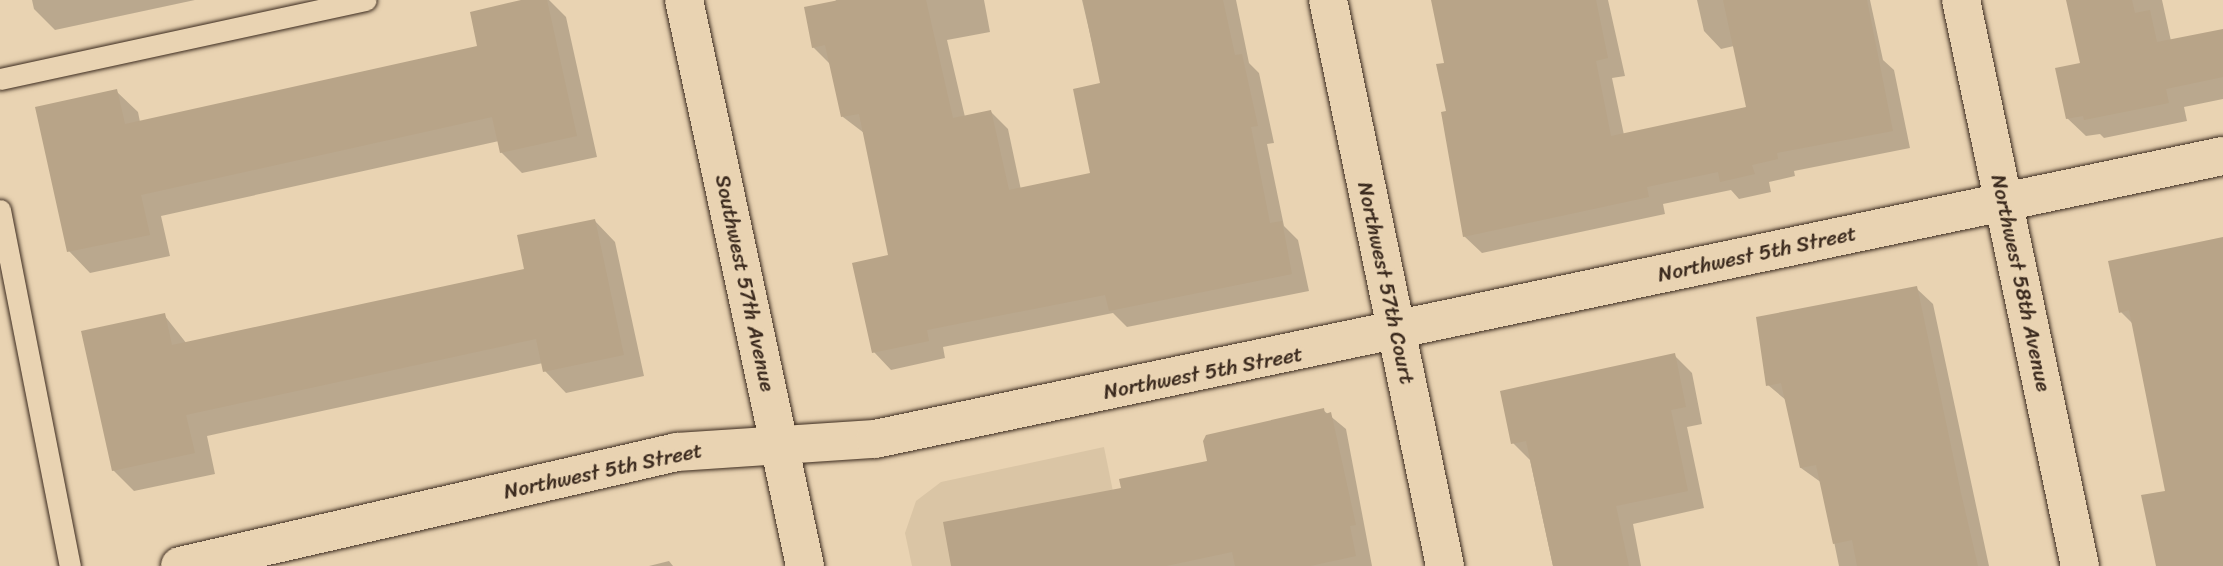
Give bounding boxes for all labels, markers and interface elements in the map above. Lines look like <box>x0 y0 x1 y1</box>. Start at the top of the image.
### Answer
street label: Southwest 57th Avenue <box>710 172 780 394</box>
street label: Northwest 58th Avenue <box>1986 172 2056 394</box>
street label: Northwest 57th Court <box>1352 180 1420 386</box>
street label: Northwest 5th Street <box>1655 221 1859 287</box>
street label: Northwest 5th Street <box>1101 341 1305 405</box>
street label: Northwest 5th Street <box>501 438 705 504</box>

